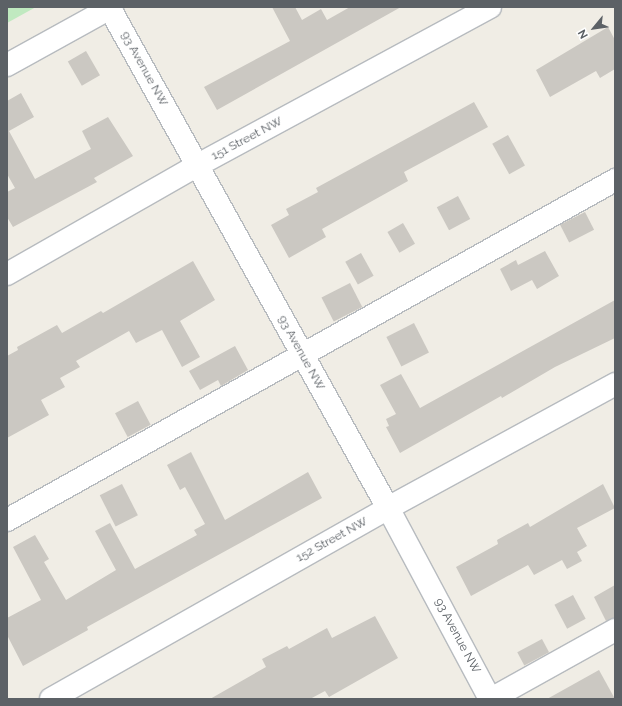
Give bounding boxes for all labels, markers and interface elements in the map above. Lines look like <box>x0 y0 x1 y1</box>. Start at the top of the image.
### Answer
north arrow <box>574 8 614 48</box>
text: N <box>575 27 591 41</box>
street label: 93 Avenue NW <box>117 29 171 109</box>
street label: 151 Street NW <box>209 114 285 164</box>
street label: 93 Avenue NW <box>274 313 328 393</box>
street label: 152 Street NW <box>294 515 370 565</box>
street label: 93 Avenue NW <box>431 596 483 676</box>

